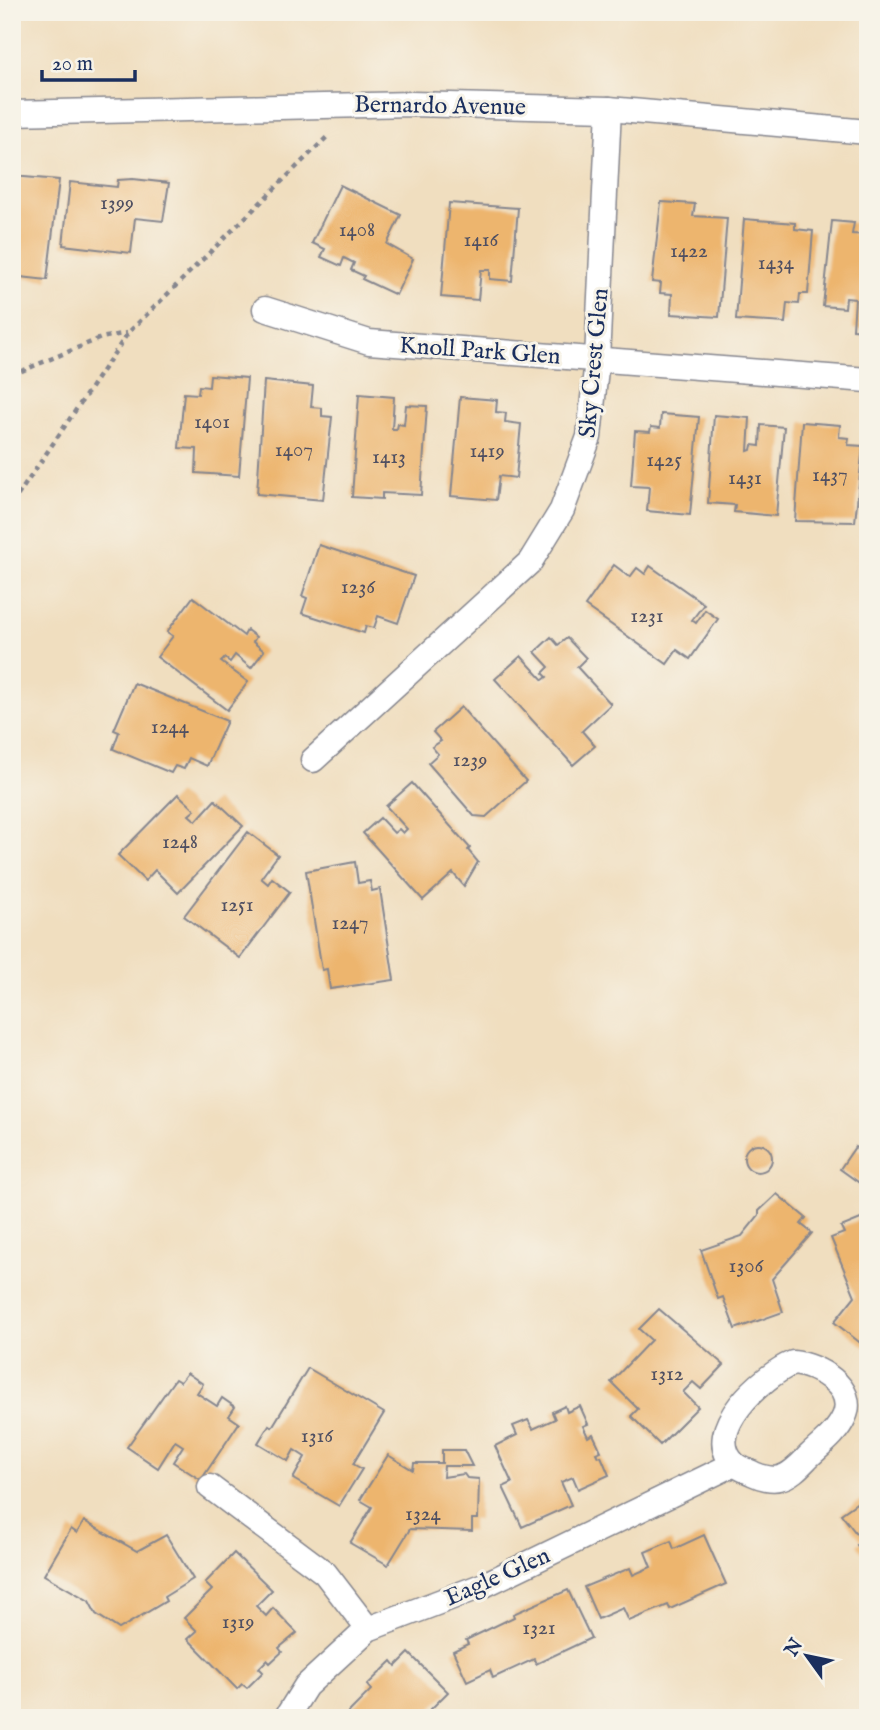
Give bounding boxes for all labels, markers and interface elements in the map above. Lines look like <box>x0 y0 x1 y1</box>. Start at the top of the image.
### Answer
scale bar <box>42 38 135 82</box>
text: 20 m <box>52 51 93 78</box>
street label: Bernardo Avenue <box>354 90 526 123</box>
house number: 1399 <box>100 190 134 217</box>
house number: 1408 <box>339 217 375 244</box>
house number: 1416 <box>464 227 500 254</box>
house number: 1422 <box>670 238 708 265</box>
house number: 1434 <box>758 250 795 277</box>
street label: Sky Crest Glen <box>573 287 617 439</box>
street label: Knoll Park Glen <box>398 330 562 373</box>
house number: 1401 <box>194 409 230 436</box>
house number: 1407 <box>275 437 313 464</box>
house number: 1419 <box>469 438 505 465</box>
house number: 1413 <box>372 444 406 471</box>
house number: 1425 <box>646 447 682 474</box>
house number: 1437 <box>812 462 848 489</box>
house number: 1431 <box>728 465 762 492</box>
house number: 1236 <box>341 574 376 601</box>
house number: 1231 <box>630 603 664 630</box>
house number: 1244 <box>151 714 190 741</box>
house number: 1239 <box>453 747 487 774</box>
house number: 1248 <box>162 829 198 856</box>
house number: 1251 <box>220 892 254 919</box>
house number: 1247 <box>331 910 369 937</box>
house number: 1306 <box>729 1253 765 1280</box>
house number: 1312 <box>650 1361 684 1388</box>
house number: 1316 <box>301 1423 334 1450</box>
house number: 1324 <box>405 1501 442 1528</box>
street label: Eagle Glen <box>440 1540 555 1614</box>
house number: 1319 <box>222 1609 254 1636</box>
house number: 1321 <box>522 1615 556 1642</box>
north arrow <box>772 1622 842 1692</box>
text: N <box>779 1634 809 1662</box>

